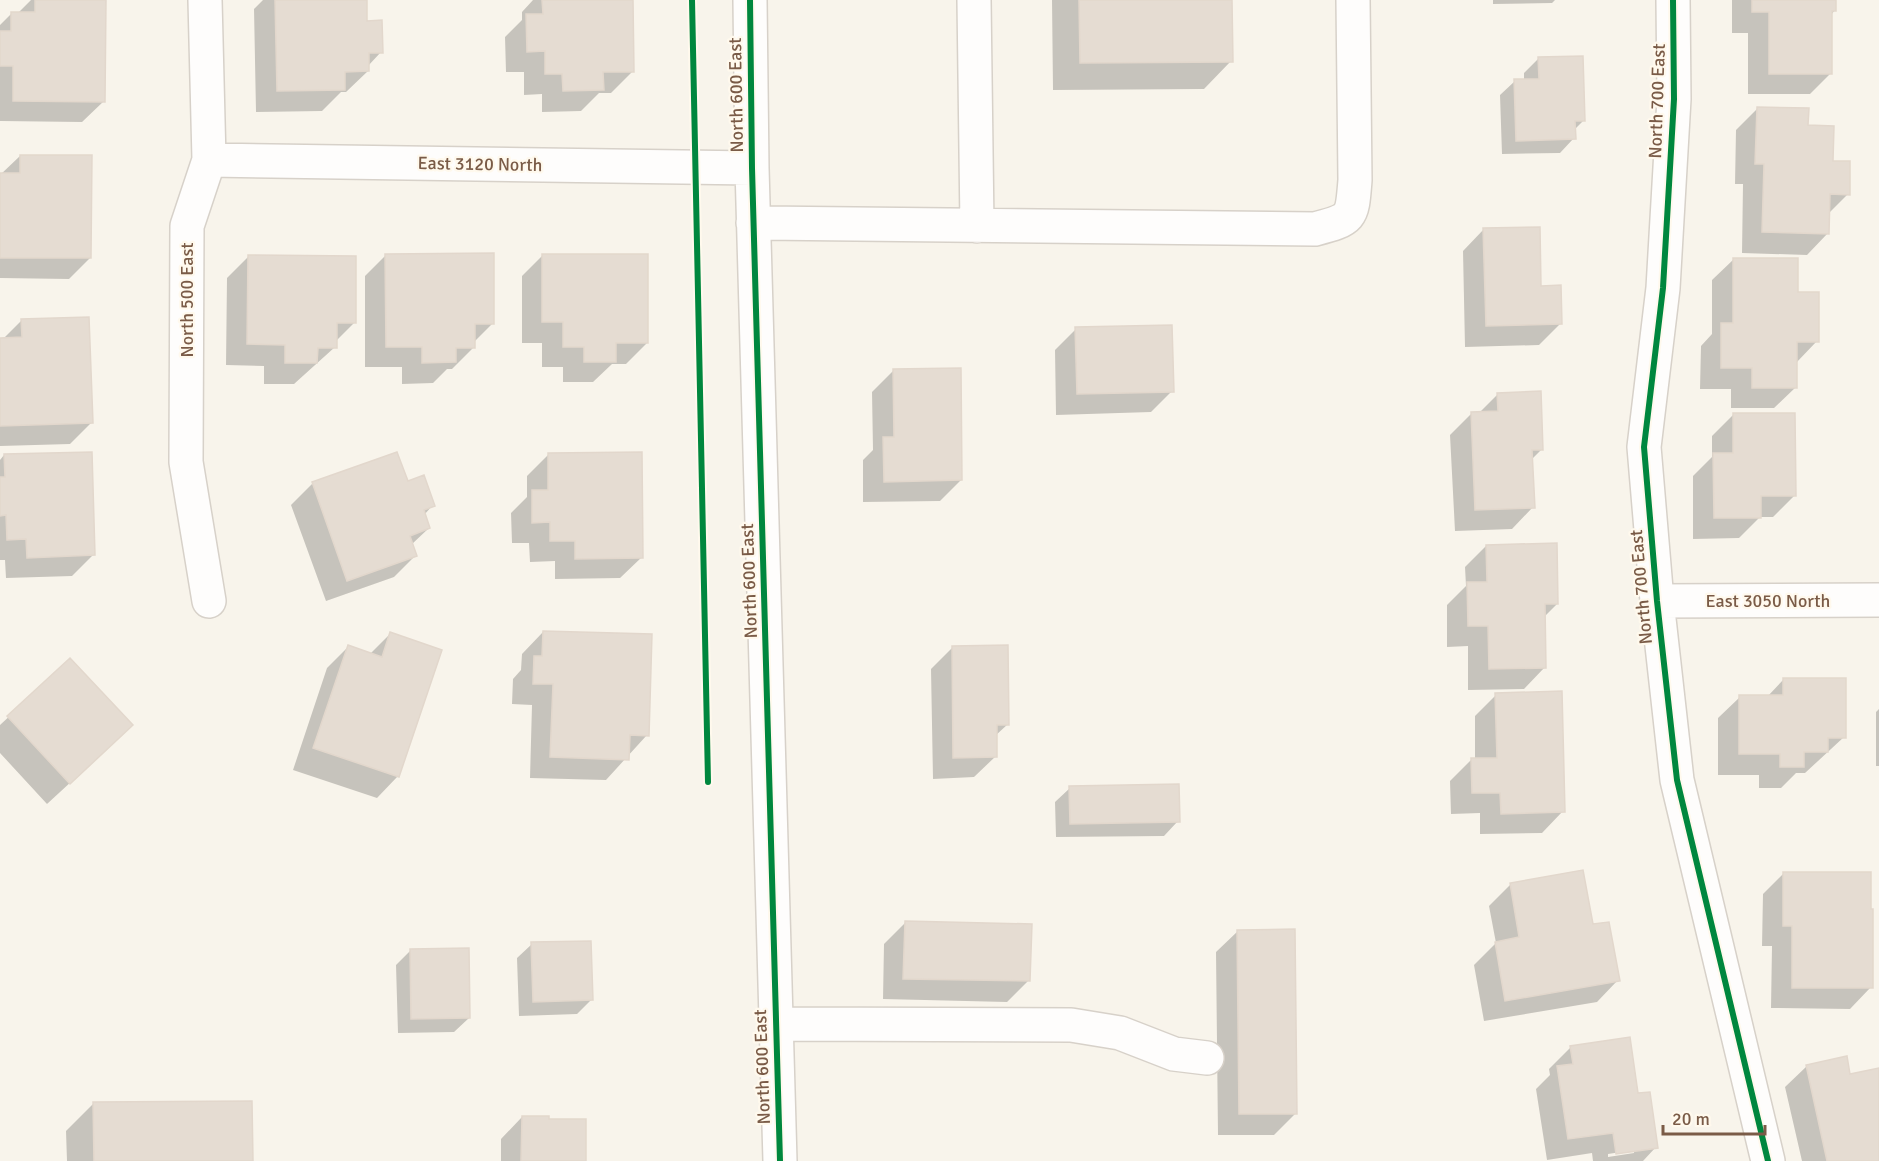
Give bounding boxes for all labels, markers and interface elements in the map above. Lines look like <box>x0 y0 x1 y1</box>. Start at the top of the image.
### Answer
street label: North 600 East <box>724 37 748 153</box>
street label: North 700 East <box>1644 43 1670 159</box>
street label: East 3120 North <box>417 152 543 176</box>
street label: North 500 East <box>176 242 198 358</box>
street label: North 600 East <box>736 523 762 639</box>
street label: North 700 East <box>1625 529 1657 645</box>
street label: East 3050 North <box>1706 590 1830 612</box>
street label: North 600 East <box>749 1009 775 1125</box>
scale bar <box>1663 1098 1765 1136</box>
text: 20 m <box>1672 1108 1710 1130</box>

